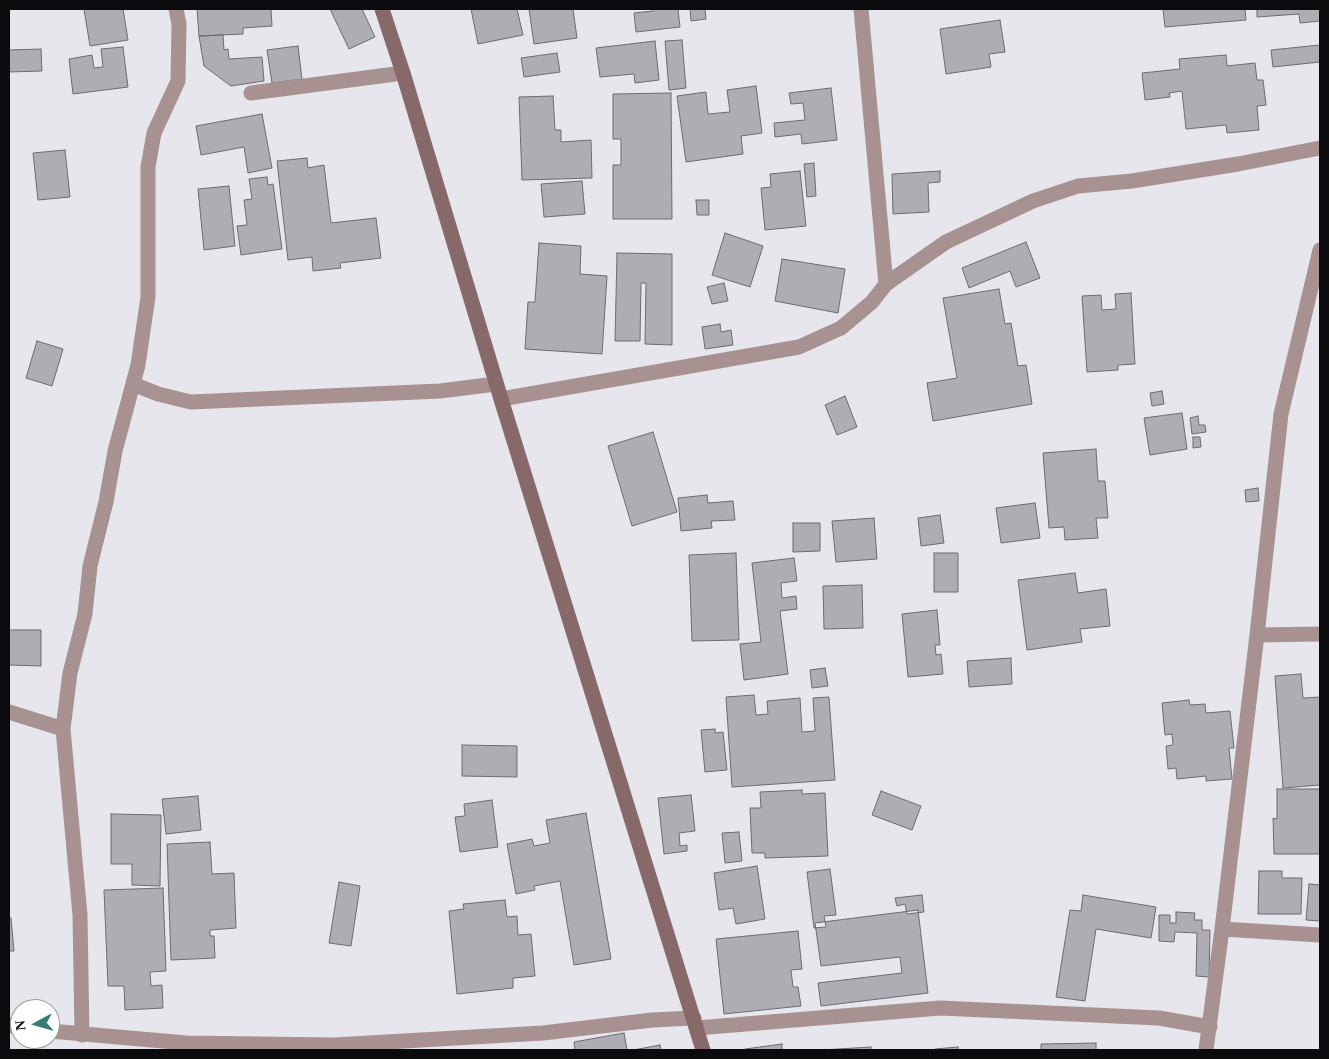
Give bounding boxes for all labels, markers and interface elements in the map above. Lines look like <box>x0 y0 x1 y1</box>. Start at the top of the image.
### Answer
north arrow <box>10 999 60 1049</box>
text: N <box>13 1020 29 1031</box>

